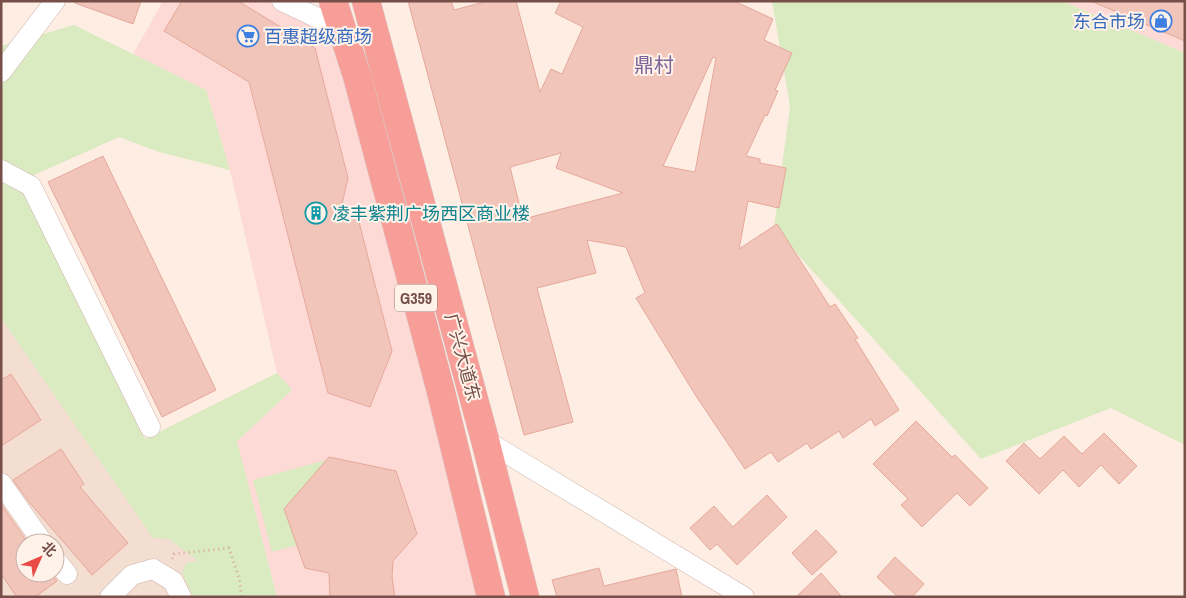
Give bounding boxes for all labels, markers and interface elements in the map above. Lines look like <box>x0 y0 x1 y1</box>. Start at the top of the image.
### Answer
place label: 东合市场 <box>1073 9 1145 34</box>
shop icon: 东合市场 <box>1149 9 1173 33</box>
supermarket icon: 百惠超级商场 <box>236 24 260 48</box>
place label: 百惠超级商场 <box>264 24 372 49</box>
district label: 鼎村 <box>634 51 674 78</box>
building icon: 凌丰紫荆广场西区商业楼 <box>304 201 328 225</box>
place label: 凌丰紫荆广场西区商业楼 <box>332 201 530 226</box>
road number: G359 <box>395 284 437 312</box>
street label: 广兴大道东 <box>439 310 487 404</box>
north arrow <box>15 533 65 583</box>
text: 北 <box>38 537 61 560</box>

